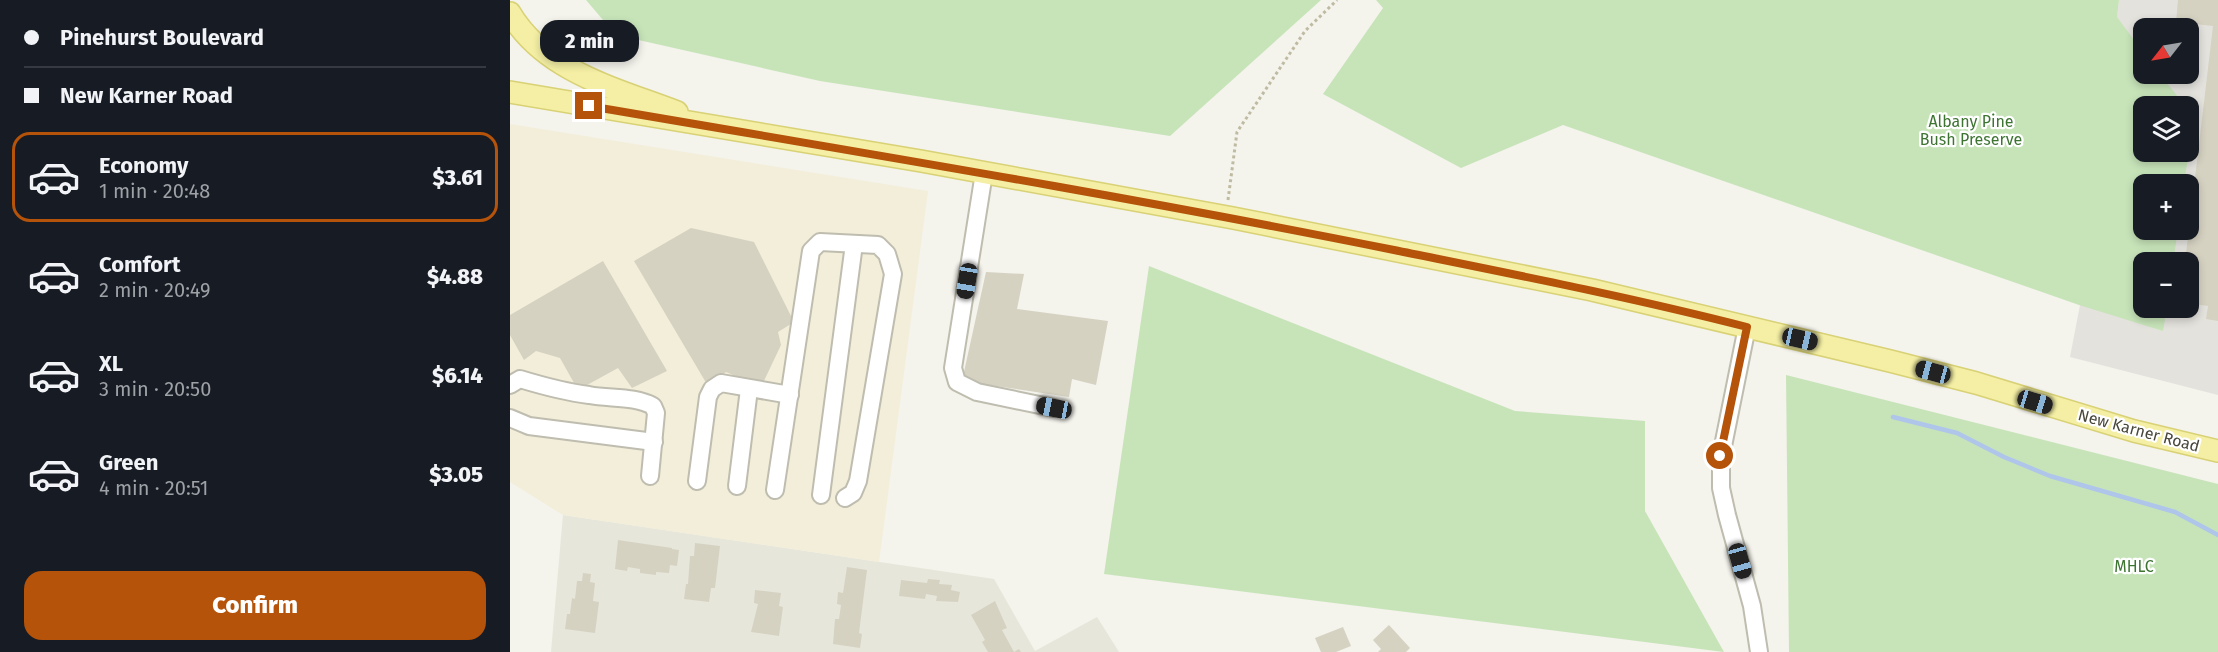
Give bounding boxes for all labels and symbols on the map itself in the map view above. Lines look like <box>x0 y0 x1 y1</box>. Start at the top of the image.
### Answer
north arrow <box>2133 18 2199 84</box>
callout: 2 min <box>539 19 638 61</box>
route end <box>575 92 602 119</box>
park label: Albany Pine Bush Preserve <box>1920 112 2022 149</box>
car <box>955 262 979 300</box>
car <box>1780 326 1820 352</box>
car <box>1913 359 1953 385</box>
car <box>2015 388 2055 416</box>
car <box>1035 396 1073 420</box>
street label: New Karner Road <box>2076 405 2202 456</box>
route start <box>1706 442 1733 469</box>
car <box>1726 541 1754 581</box>
park label: MHLC <box>2114 557 2154 576</box>

